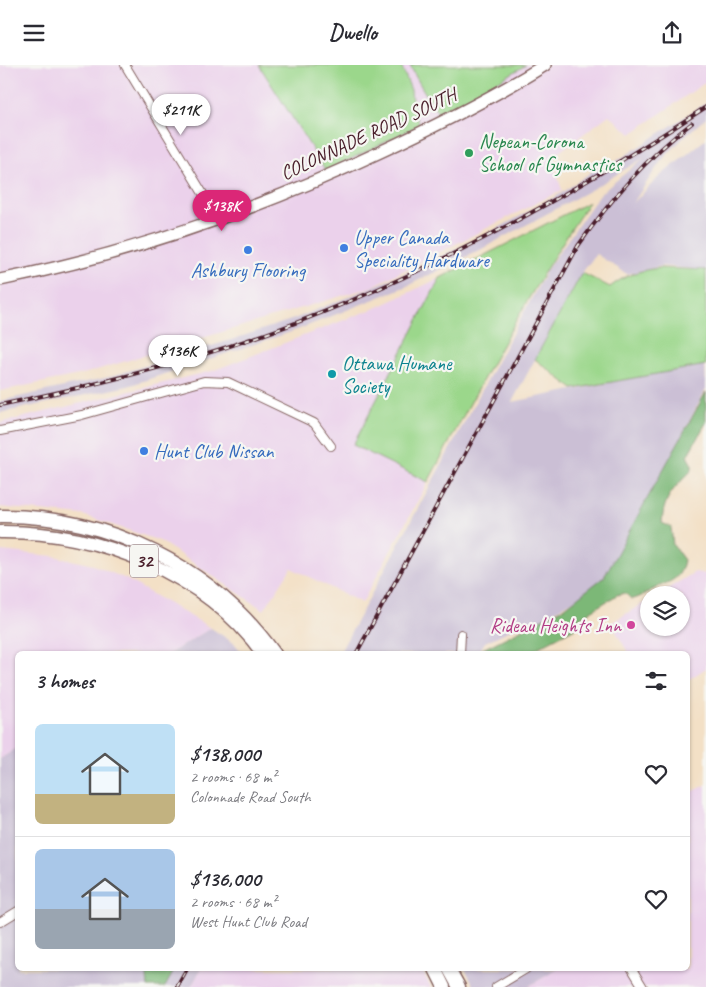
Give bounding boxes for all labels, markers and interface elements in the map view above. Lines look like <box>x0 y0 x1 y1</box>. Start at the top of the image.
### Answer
icon: menu <box>20 19 48 47</box>
text: Dwello <box>329 19 377 47</box>
icon: share <box>658 19 686 47</box>
street label: COLONNADE ROAD SOUTH <box>276 81 463 186</box>
pin: $211K <box>146 93 216 136</box>
text: $211K <box>163 100 199 120</box>
place label: Nepean-Corona School of Gymnastics <box>479 129 623 177</box>
marker: Nepean-Corona School of Gymnastics <box>463 147 475 159</box>
pin: $138K <box>187 189 257 232</box>
text: $138K <box>204 196 240 216</box>
place label: Upper Canada Speciality Hardware <box>354 225 490 273</box>
marker: Upper Canada Speciality Hardware <box>338 242 350 254</box>
marker: Ashbury Flooring <box>242 244 254 256</box>
place label: Ashbury Flooring <box>191 258 307 283</box>
pin: $136K <box>143 335 213 377</box>
text: $136K <box>159 341 197 361</box>
place label: Ottawa Humane Society <box>342 351 453 399</box>
marker: Ottawa Humane Society <box>326 368 338 380</box>
place label: Hunt Club Nissan <box>154 439 275 464</box>
marker: Hunt Club Nissan <box>138 445 150 457</box>
road number: 32 <box>130 545 158 577</box>
map controls <box>640 586 690 636</box>
button: layers <box>640 586 690 636</box>
place label: Rideau Heights Inn <box>490 613 622 638</box>
marker: Rideau Heights Inn <box>625 619 637 631</box>
icon: filters <box>642 667 670 695</box>
text: 3 homes <box>35 668 94 694</box>
text: $138,000 <box>190 741 260 767</box>
icon: home <box>75 744 135 804</box>
icon: heart <box>642 760 670 788</box>
text: 2 rooms · 68 m² <box>190 767 276 787</box>
text: Colonnade Road South <box>190 787 311 807</box>
text: $136,000 <box>190 866 261 892</box>
icon: home <box>75 869 135 929</box>
icon: heart <box>642 885 670 913</box>
text: 2 rooms · 68 m² <box>190 892 276 912</box>
text: West Hunt Club Road <box>190 912 307 932</box>

